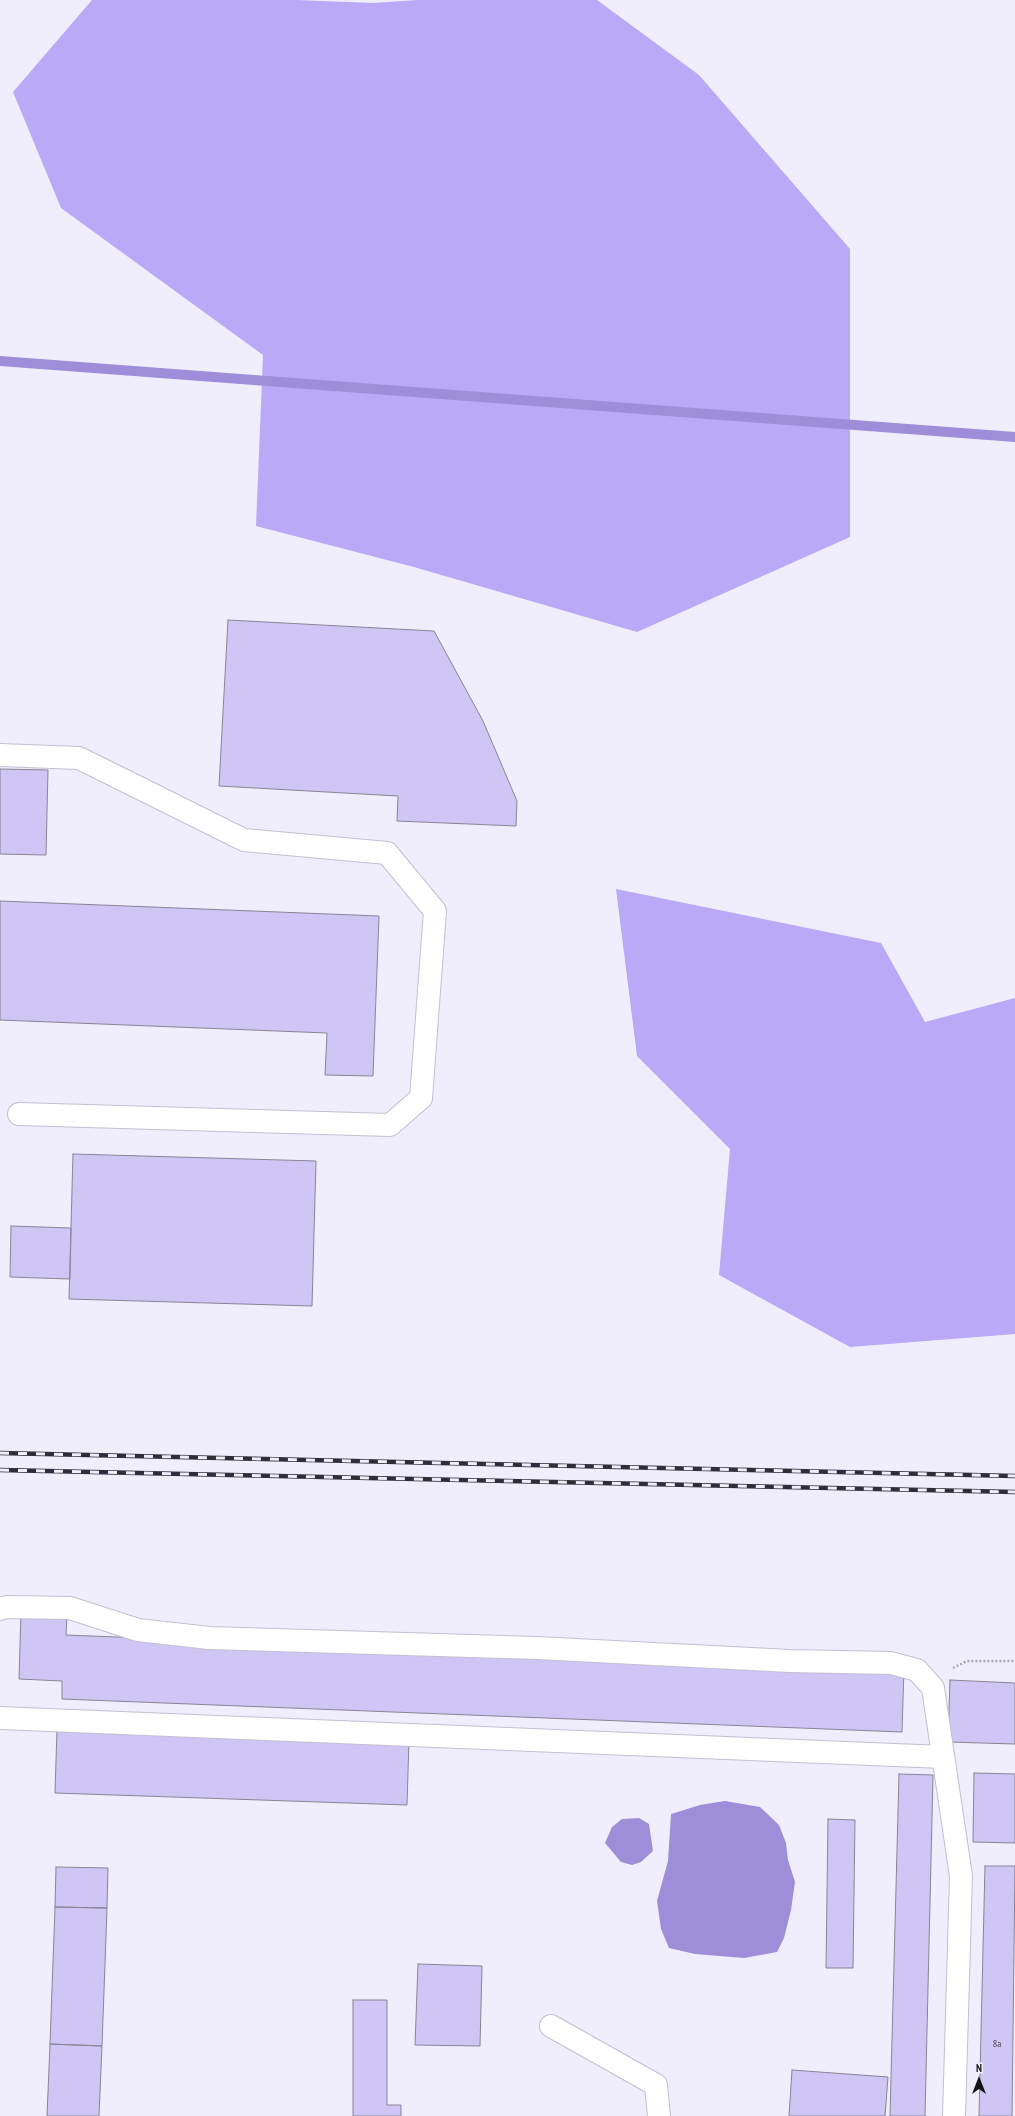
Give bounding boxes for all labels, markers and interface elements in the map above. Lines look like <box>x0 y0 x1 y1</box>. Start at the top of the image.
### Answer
house number: 8а <box>993 2038 1001 2050</box>
north arrow <box>959 2060 999 2100</box>
text: N <box>976 2061 982 2075</box>

